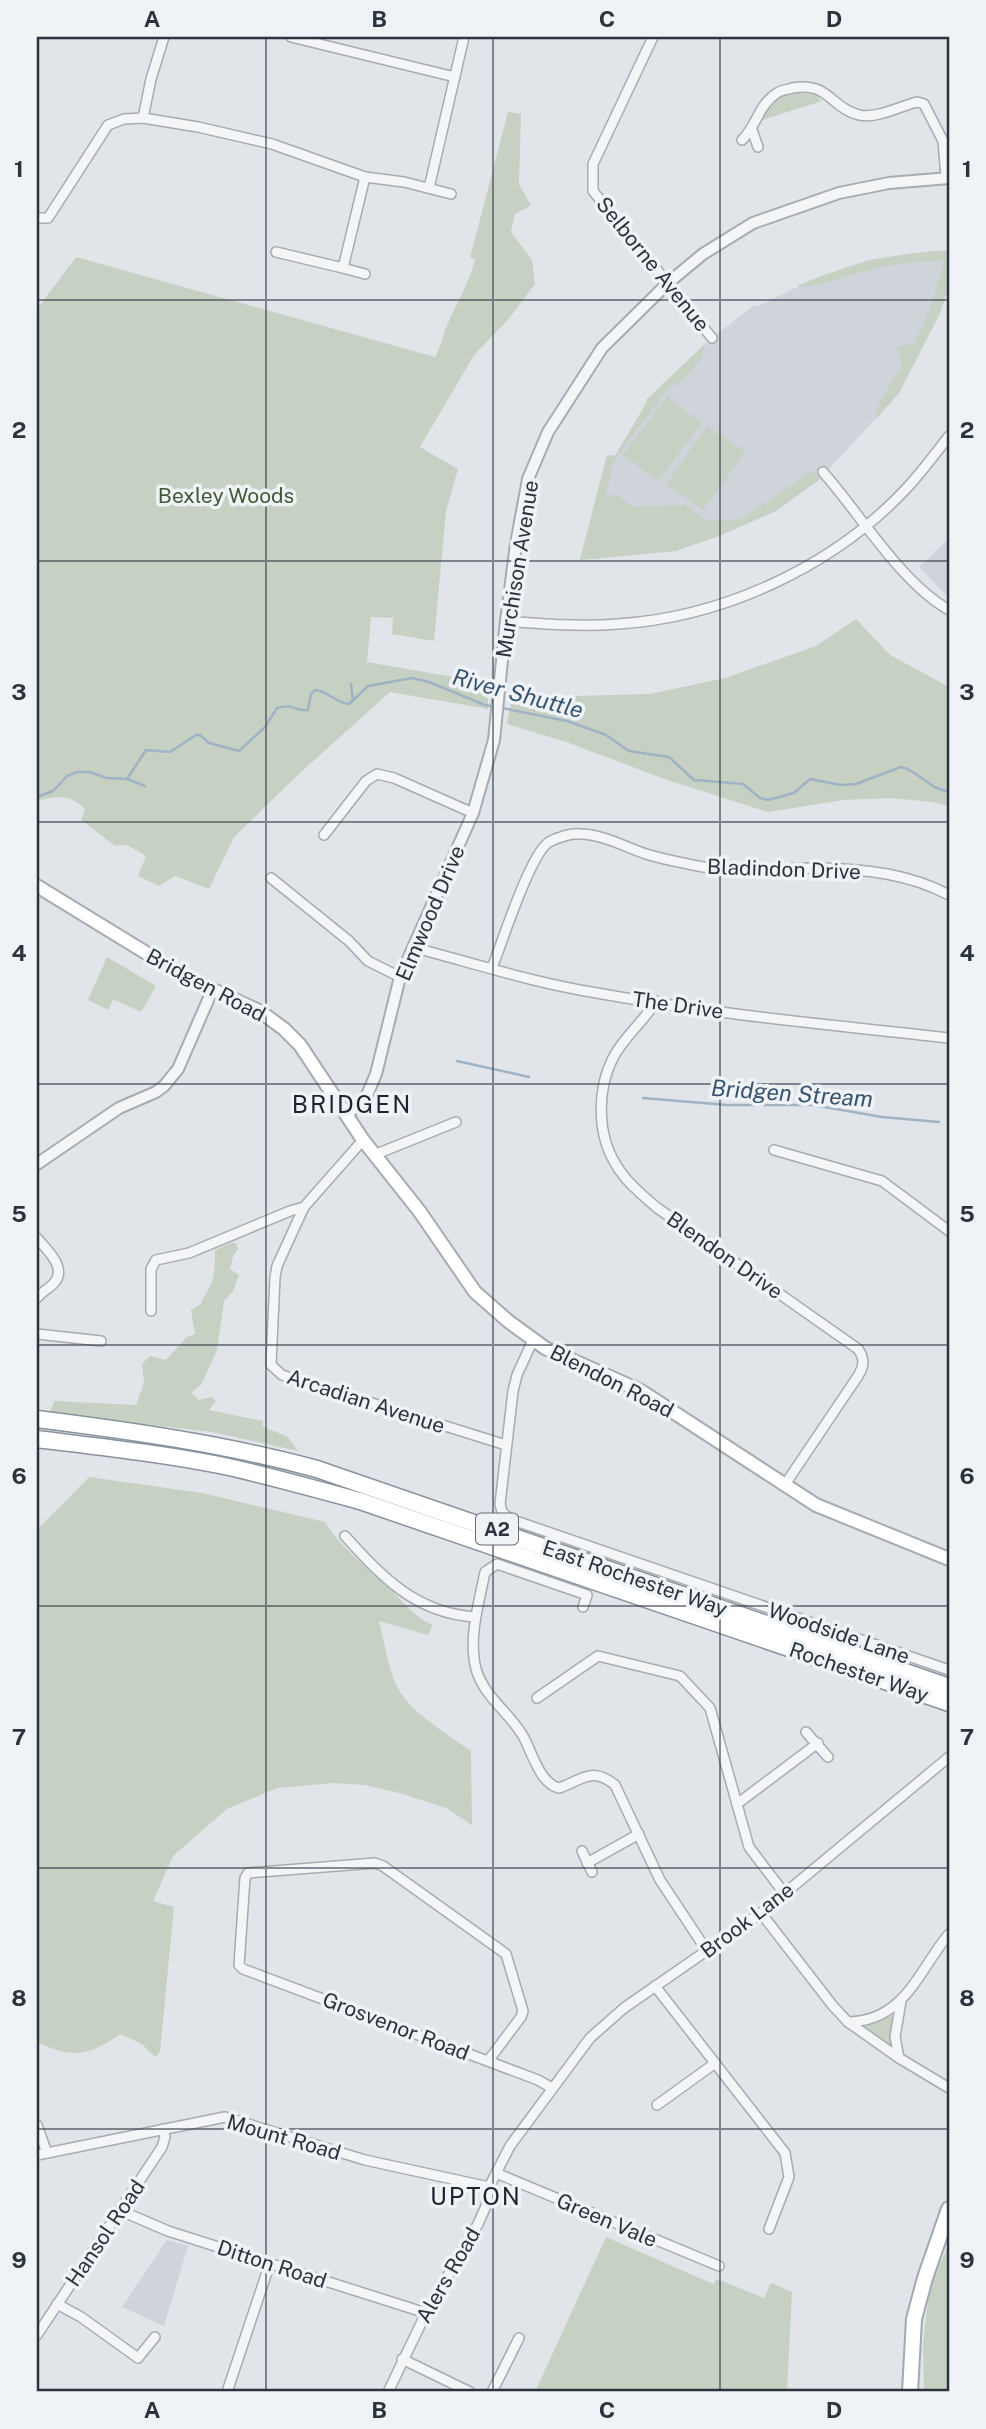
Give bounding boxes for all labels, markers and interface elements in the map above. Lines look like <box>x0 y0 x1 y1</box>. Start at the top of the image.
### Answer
text: A <box>144 5 161 32</box>
text: B <box>371 5 387 32</box>
text: C <box>599 5 615 32</box>
text: D <box>826 5 842 32</box>
text: 1 <box>14 155 24 182</box>
text: 1 <box>962 155 972 182</box>
street label: Selborne Avenue <box>591 192 715 336</box>
text: 2 <box>12 416 26 443</box>
text: 2 <box>960 416 974 443</box>
street label: Murchison Avenue <box>491 478 543 660</box>
park label: Bexley Woods <box>158 483 294 508</box>
water label: River Shuttle <box>450 663 586 723</box>
text: 3 <box>11 678 27 705</box>
text: 3 <box>959 678 975 705</box>
street label: Elmwood Drive <box>390 842 470 984</box>
street label: Bladindon Drive <box>707 854 861 884</box>
text: 4 <box>11 939 27 966</box>
text: 4 <box>959 939 975 966</box>
street label: Bridgen Road <box>142 943 270 1027</box>
street label: The Drive <box>631 986 725 1024</box>
water label: Bridgen Stream <box>710 1074 874 1112</box>
district label: BRIDGEN <box>292 1090 412 1118</box>
text: 5 <box>11 1200 27 1227</box>
text: 5 <box>959 1200 975 1227</box>
street label: Blendon Drive <box>662 1206 788 1304</box>
street label: Blendon Road <box>546 1339 678 1423</box>
street label: Arcadian Avenue <box>284 1364 448 1438</box>
text: 6 <box>11 1462 27 1489</box>
text: 6 <box>959 1462 975 1489</box>
road number: A2 <box>476 1513 518 1544</box>
street label: East Rochester Way <box>539 1535 731 1621</box>
street label: Woodside Lane <box>765 1597 913 1669</box>
street label: Rochester Way <box>786 1636 932 1708</box>
text: 7 <box>12 1723 26 1750</box>
text: 7 <box>960 1723 974 1750</box>
street label: Brook Lane <box>695 1877 799 1963</box>
text: 8 <box>11 1984 27 2011</box>
text: 8 <box>959 1984 975 2011</box>
street label: Grosvenor Road <box>319 1987 473 2065</box>
street label: Mount Road <box>224 2109 344 2165</box>
street label: Hansol Road <box>60 2175 150 2291</box>
district label: UPTON <box>430 2182 522 2210</box>
street label: Green Vale <box>553 2188 661 2252</box>
street label: Alers Road <box>411 2223 485 2327</box>
street label: Ditton Road <box>214 2235 330 2293</box>
text: 9 <box>11 2246 27 2273</box>
text: 9 <box>959 2246 975 2273</box>
text: A <box>144 2396 161 2423</box>
text: B <box>371 2396 387 2423</box>
text: C <box>599 2396 615 2423</box>
text: D <box>826 2396 842 2423</box>

